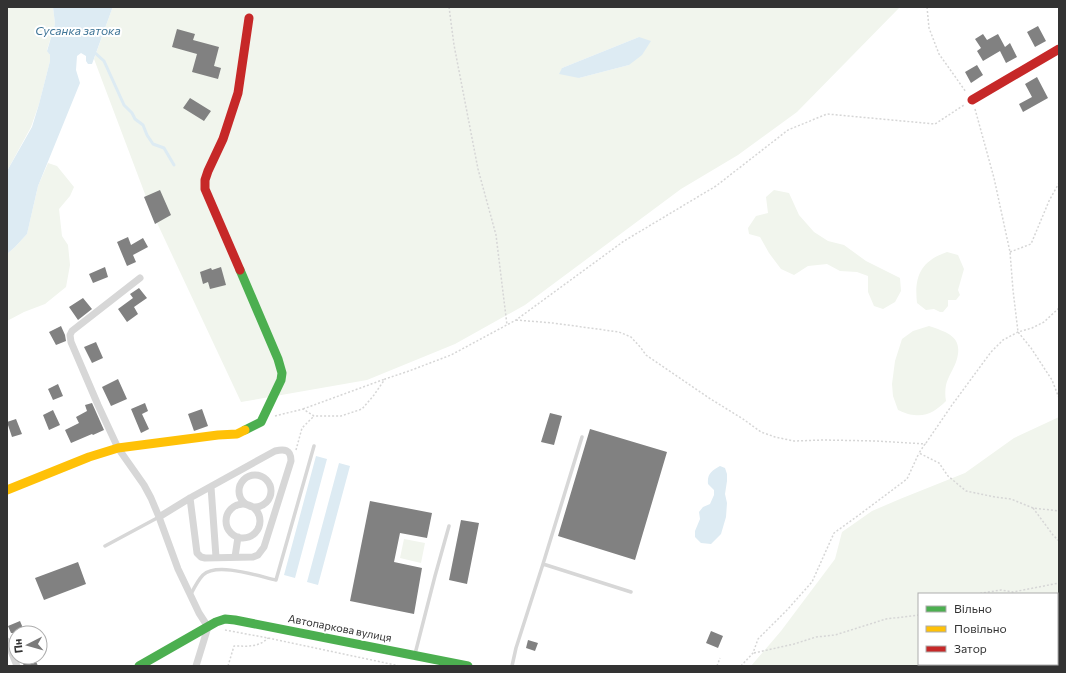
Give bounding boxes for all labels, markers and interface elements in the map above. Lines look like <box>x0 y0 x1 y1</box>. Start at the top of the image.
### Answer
water label: Сусанка затока <box>35 23 121 37</box>
legend <box>918 593 1058 665</box>
text: Вільно <box>954 601 992 615</box>
street label: Автопаркова вулиця <box>287 611 393 644</box>
text: Повільно <box>954 621 1007 635</box>
north arrow <box>8 625 48 665</box>
text: Пн <box>10 638 25 654</box>
text: Затор <box>954 641 987 655</box>

